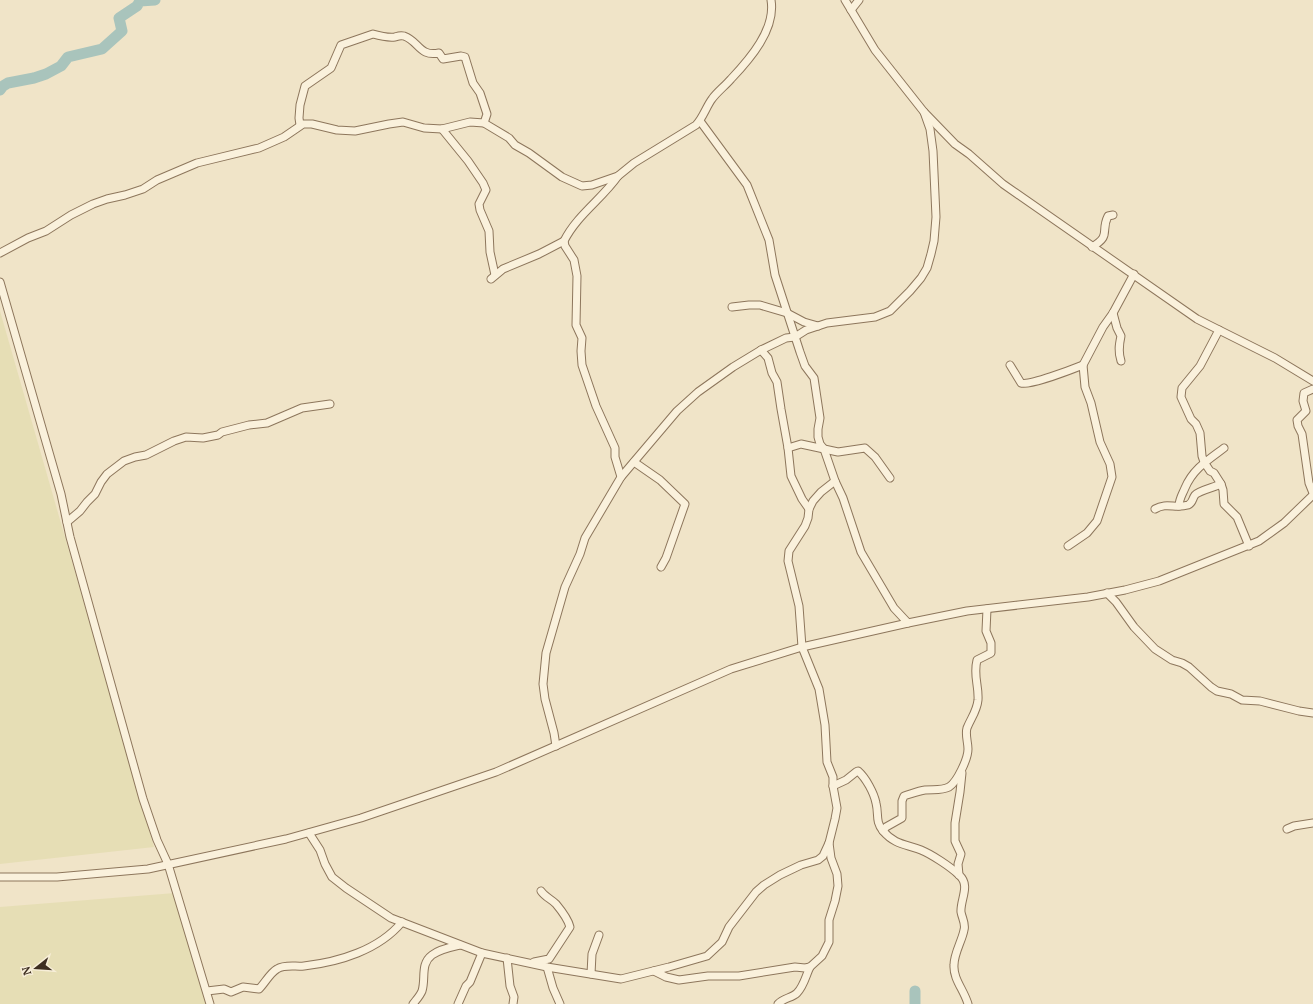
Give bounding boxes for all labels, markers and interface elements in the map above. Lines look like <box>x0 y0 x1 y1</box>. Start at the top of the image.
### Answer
north arrow <box>16 948 56 988</box>
text: N <box>18 964 34 977</box>

